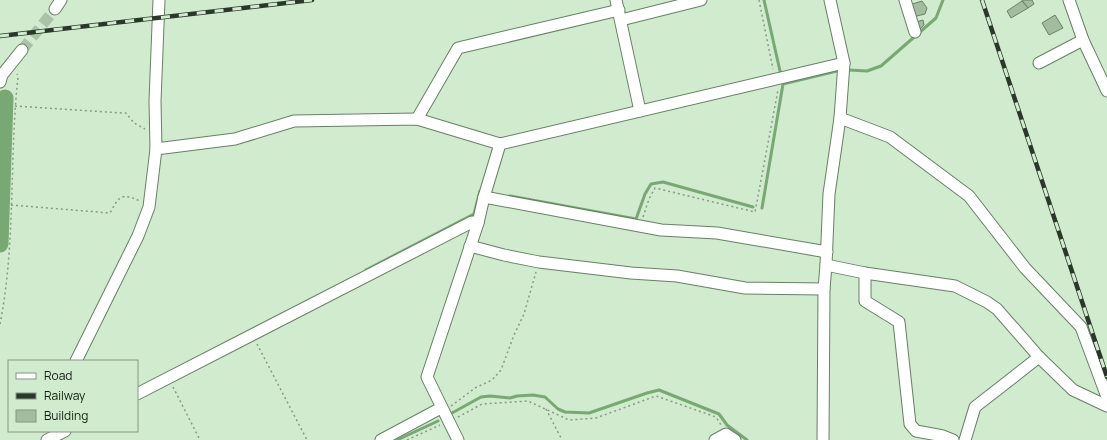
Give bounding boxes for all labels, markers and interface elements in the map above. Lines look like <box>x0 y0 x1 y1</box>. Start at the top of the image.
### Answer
legend <box>8 360 138 432</box>
text: Road <box>44 367 72 384</box>
text: Railway <box>44 387 86 404</box>
text: Building <box>44 407 88 424</box>

